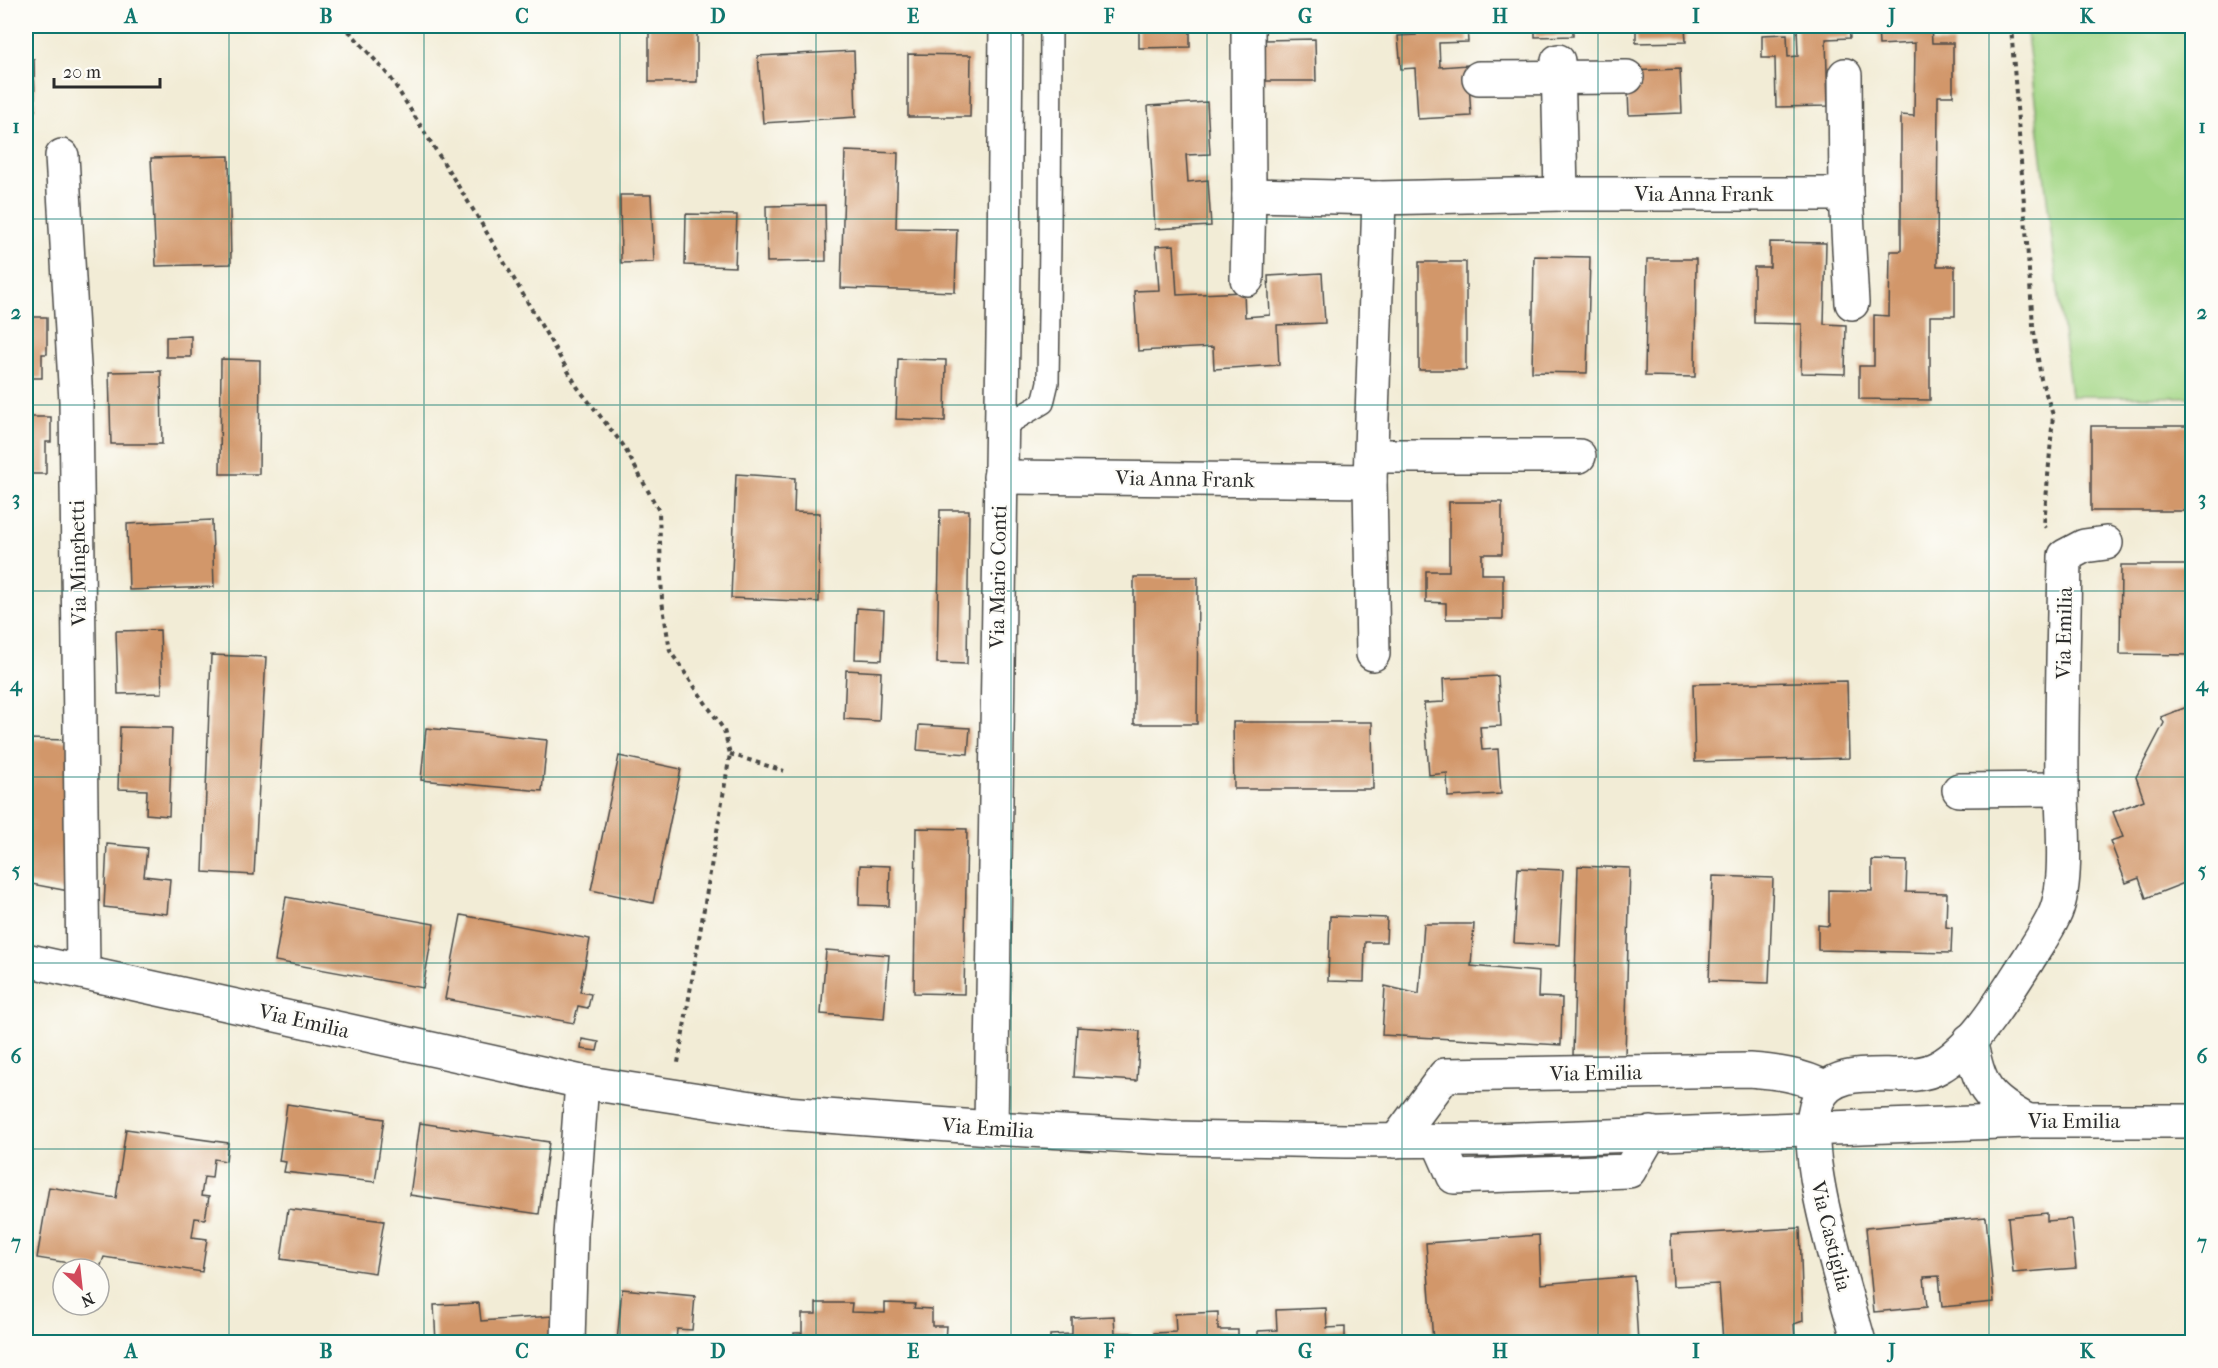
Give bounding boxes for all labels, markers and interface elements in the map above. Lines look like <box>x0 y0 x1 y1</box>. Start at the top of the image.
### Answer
text: A <box>123 5 139 28</box>
text: B <box>319 5 333 28</box>
text: C <box>515 5 529 28</box>
text: D <box>710 5 726 28</box>
text: E <box>907 5 919 28</box>
text: F <box>1103 5 1115 28</box>
text: G <box>1298 5 1312 28</box>
text: H <box>1492 5 1508 28</box>
text: I <box>1692 5 1700 28</box>
text: J <box>1886 5 1896 28</box>
text: K <box>2080 5 2096 28</box>
scale bar <box>54 51 160 89</box>
text: 20 m <box>63 62 101 83</box>
text: 1 <box>12 115 20 138</box>
text: 1 <box>2198 115 2206 138</box>
street label: Via Anna Frank <box>1633 182 1774 206</box>
text: 2 <box>11 301 21 324</box>
text: 2 <box>2197 301 2207 324</box>
street label: Via Anna Frank <box>1114 466 1255 492</box>
text: 3 <box>12 487 20 510</box>
text: 3 <box>2198 487 2206 510</box>
street label: Via Minghetti <box>65 500 91 627</box>
street label: Via Mario Conti <box>985 505 1011 650</box>
street label: Via Emilia <box>2051 586 2077 680</box>
text: 4 <box>9 673 23 697</box>
text: 4 <box>2195 673 2209 697</box>
text: 5 <box>12 859 21 882</box>
text: 5 <box>2198 859 2207 882</box>
street label: Via Emilia <box>255 999 352 1043</box>
text: 6 <box>11 1045 23 1068</box>
text: 6 <box>2197 1045 2209 1068</box>
street label: Via Emilia <box>1549 1060 1643 1086</box>
street label: Via Emilia <box>2027 1109 2120 1133</box>
street label: Via Emilia <box>940 1113 1035 1143</box>
street label: Via Castiglia <box>1806 1178 1856 1294</box>
text: 7 <box>10 1231 21 1254</box>
text: 7 <box>2196 1231 2207 1254</box>
north arrow <box>51 1257 111 1317</box>
text: N <box>77 1289 97 1312</box>
text: A <box>123 1340 139 1363</box>
text: B <box>319 1340 333 1363</box>
text: C <box>515 1340 529 1363</box>
text: D <box>710 1340 726 1363</box>
text: E <box>907 1340 919 1363</box>
text: F <box>1103 1340 1115 1363</box>
text: G <box>1298 1340 1312 1363</box>
text: H <box>1492 1340 1508 1363</box>
text: I <box>1692 1340 1700 1363</box>
text: J <box>1886 1340 1896 1363</box>
text: K <box>2080 1340 2096 1363</box>

